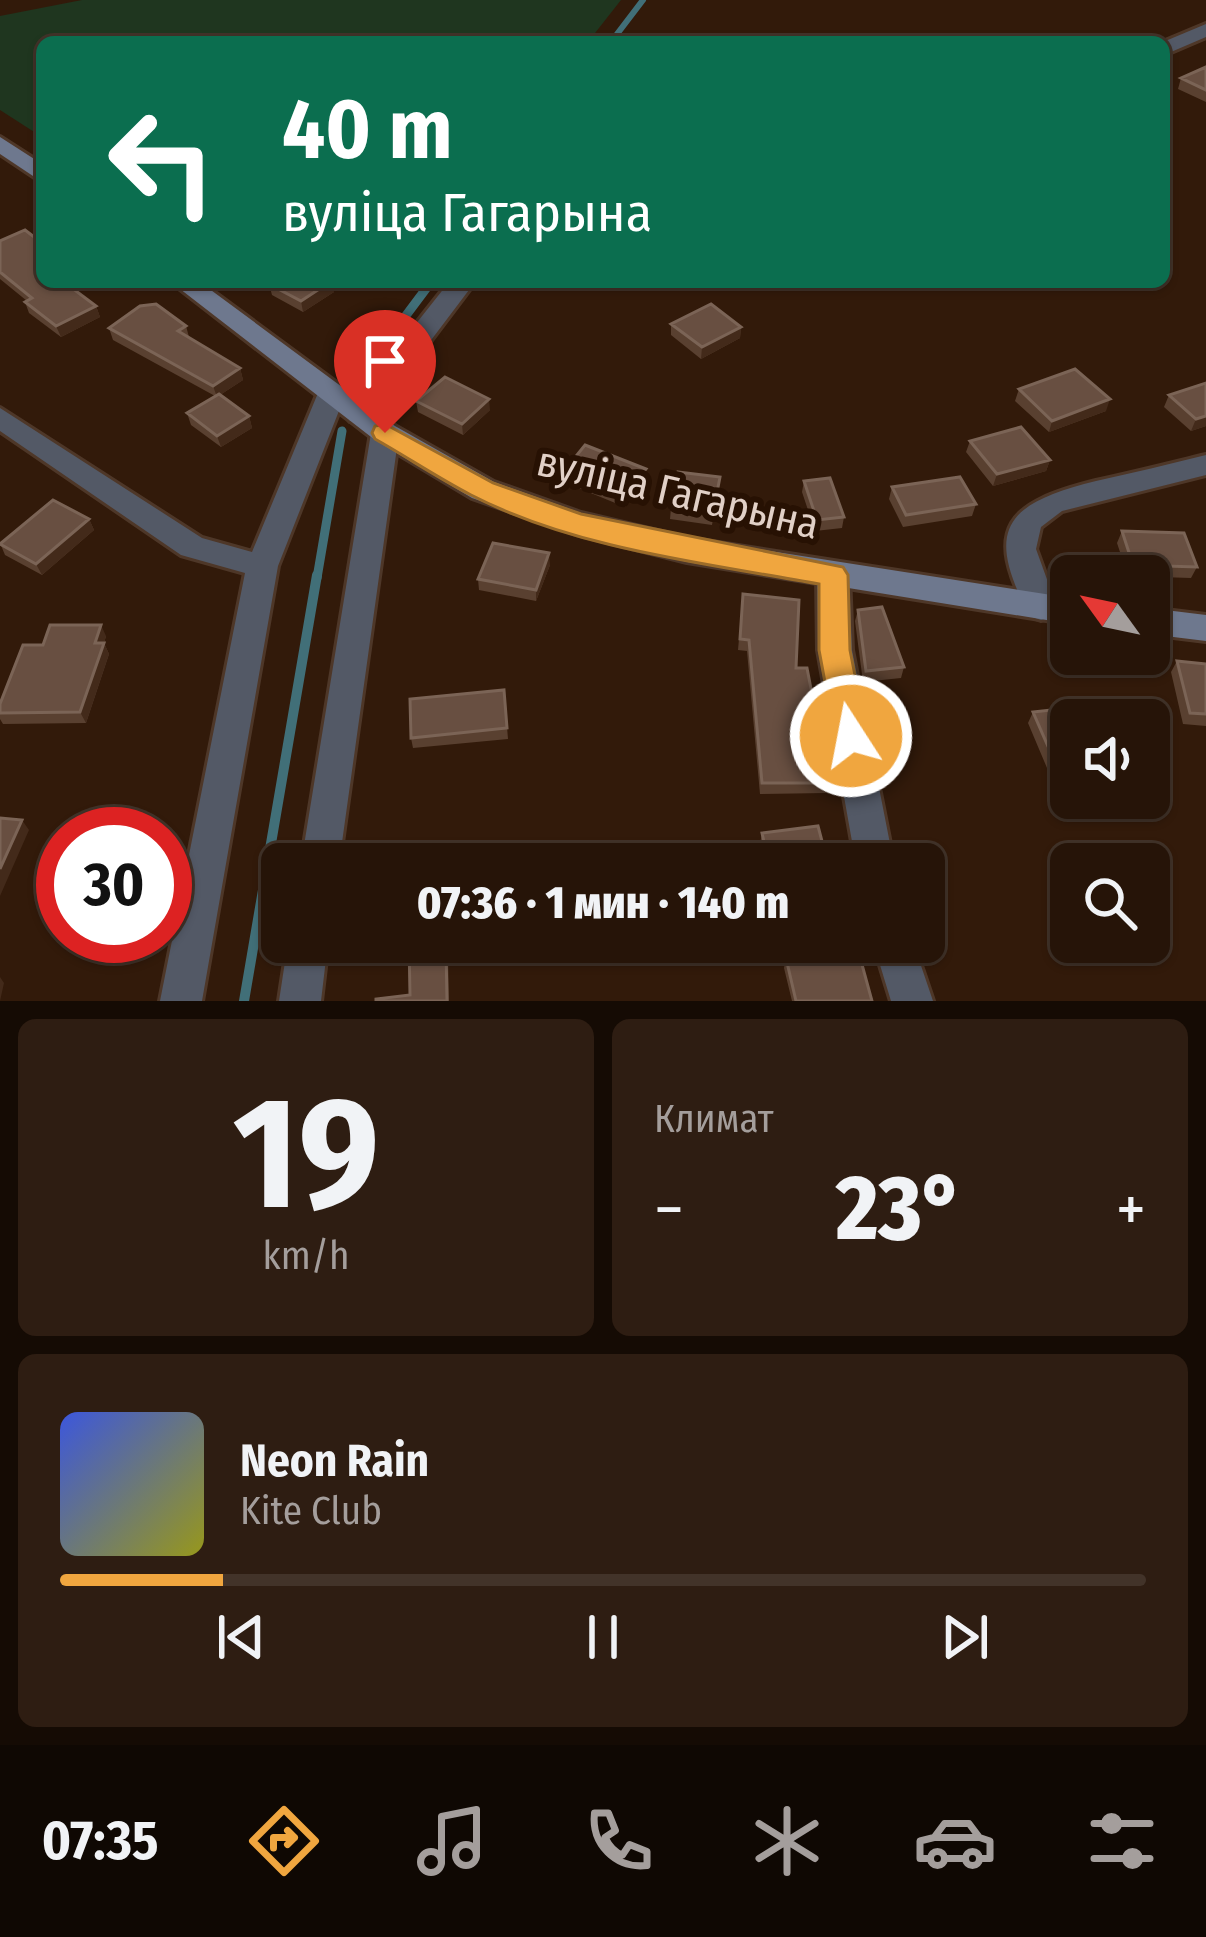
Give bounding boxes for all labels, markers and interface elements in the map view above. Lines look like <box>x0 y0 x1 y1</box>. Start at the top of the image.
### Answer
text: 40 m <box>282 79 453 180</box>
icon: left <box>84 84 240 240</box>
text: вуліца Гагарына <box>282 181 652 245</box>
pin <box>334 310 436 433</box>
icon: arrive <box>352 328 418 394</box>
street label: вуліца Гагарына <box>532 436 824 550</box>
north arrow <box>1050 555 1170 675</box>
map controls <box>1050 555 1170 963</box>
position arrow <box>788 673 914 799</box>
button: sound <box>1050 699 1170 819</box>
speed limit sign: 30 <box>36 807 192 963</box>
button: search <box>1050 843 1170 963</box>
text: 07:36 · 1 мин · 140 m <box>417 876 789 930</box>
text: 19 <box>233 1061 379 1248</box>
text: Климат <box>654 1096 774 1142</box>
text: 23° <box>836 1155 964 1263</box>
text: − <box>654 1170 684 1249</box>
text: + <box>1116 1170 1146 1249</box>
text: km/h <box>263 1233 349 1279</box>
text: Neon Rain <box>240 1434 429 1488</box>
text: Kite Club <box>240 1488 382 1534</box>
icon: previous <box>208 1604 274 1670</box>
icon: pause <box>570 1604 636 1670</box>
icon: next <box>932 1604 998 1670</box>
icon: directions <box>242 1799 326 1883</box>
icon: music <box>410 1799 494 1883</box>
icon: phone <box>577 1799 661 1883</box>
icon: climate <box>745 1799 829 1883</box>
icon: car <box>913 1799 997 1883</box>
icon: filters <box>1080 1799 1164 1883</box>
text: 07:35 <box>42 1809 159 1873</box>

